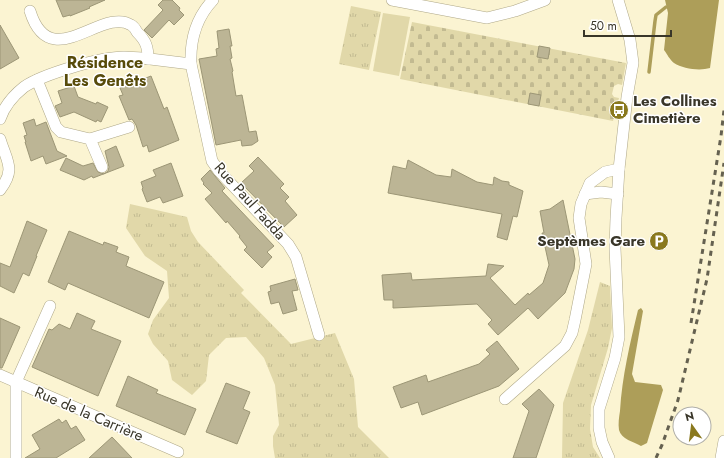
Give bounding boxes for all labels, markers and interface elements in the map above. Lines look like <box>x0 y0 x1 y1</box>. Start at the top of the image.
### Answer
scale bar <box>584 12 671 38</box>
text: 50 m <box>590 17 617 35</box>
district label: Résidence Les Genêts <box>64 51 146 92</box>
place label: Les Collines Cimetière <box>633 90 717 129</box>
bus stop icon: Les Collines Cimetière <box>608 99 630 121</box>
street label: Rue Paul Fadda <box>209 157 291 245</box>
place label: Septèmes Gare <box>537 230 645 252</box>
parking icon: Septèmes Gare <box>648 230 670 252</box>
street label: Rue de la Carrière <box>31 381 147 447</box>
north arrow <box>672 406 712 446</box>
text: N <box>683 407 696 425</box>

